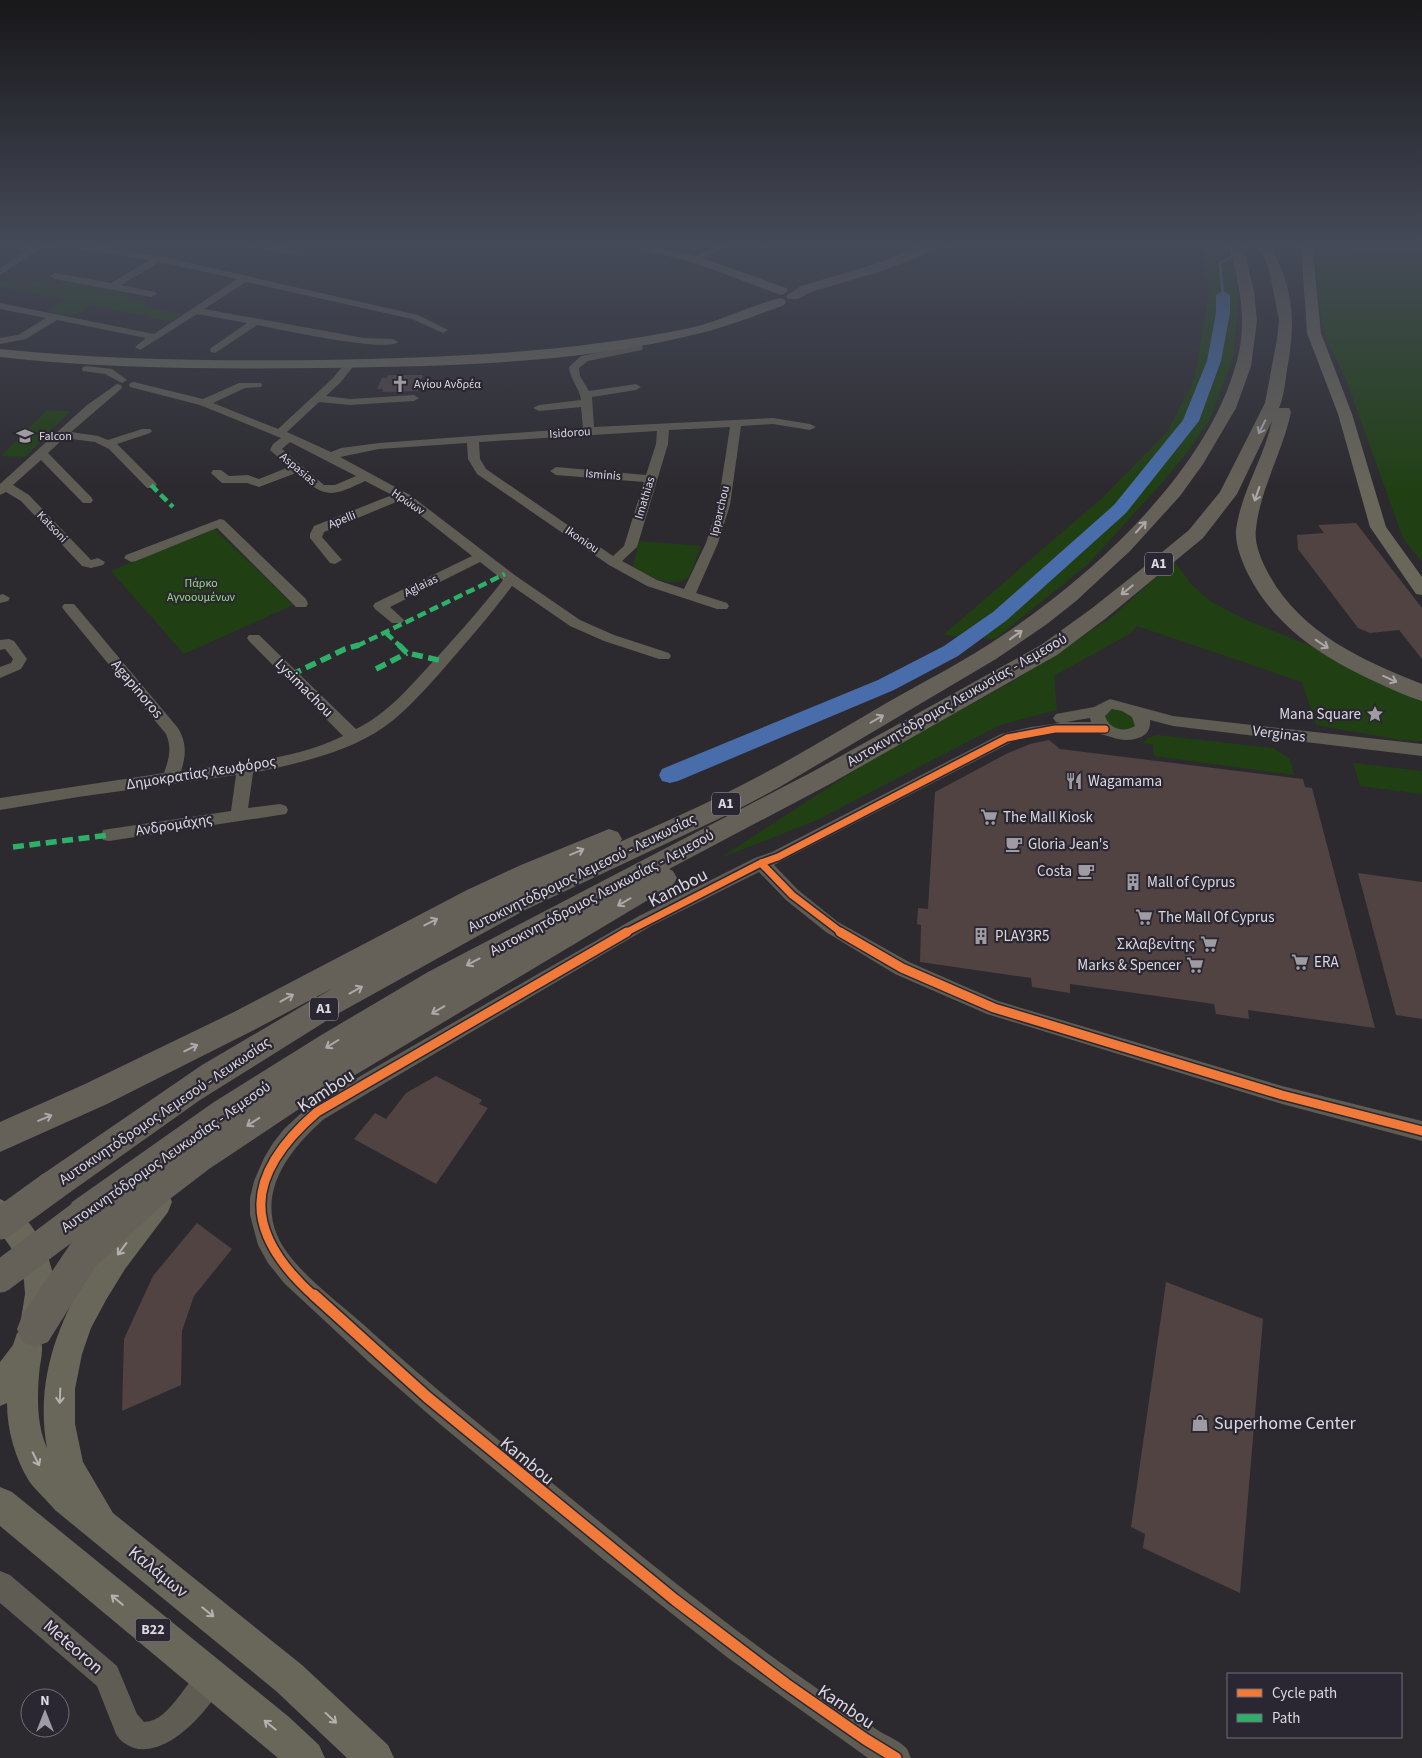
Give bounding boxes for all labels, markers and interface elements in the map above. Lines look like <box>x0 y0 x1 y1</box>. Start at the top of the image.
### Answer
church icon: Αγίου Ανδρέα <box>390 374 410 394</box>
place label: Αγίου Ανδρέα <box>414 376 481 393</box>
one-way arrow <box>1257 420 1267 435</box>
street label: Isidorou <box>549 423 591 443</box>
school or university icon: Falcon <box>15 426 35 446</box>
place label: Falcon <box>39 428 72 445</box>
street label: Aspasias <box>276 449 320 489</box>
street label: Isminis <box>585 465 621 485</box>
street label: Imathias <box>630 475 660 521</box>
street label: Ipparchou <box>706 484 734 538</box>
street label: Ηρώων <box>388 485 428 519</box>
one-way arrow <box>1252 486 1261 501</box>
street label: Katsoni <box>33 507 71 547</box>
street label: Apelli <box>326 507 358 533</box>
one-way arrow <box>1135 521 1147 534</box>
street label: Ikoniou <box>562 522 602 558</box>
road number: A1 <box>1145 552 1173 576</box>
street label: Aglaias <box>401 571 441 601</box>
park label: Πάρκο Αγνοουμένων <box>167 575 235 606</box>
one-way arrow <box>1121 585 1134 596</box>
street label: Αυτοκινητόδρομος Λευκωσίας - Λεμεσού <box>843 628 1071 772</box>
one-way arrow <box>1009 630 1023 640</box>
one-way arrow <box>1315 638 1329 649</box>
street label: Lysimachou <box>270 654 338 722</box>
street label: Agapinoros <box>106 655 168 723</box>
one-way arrow <box>1382 675 1397 685</box>
place label: Mana Square <box>1279 704 1361 725</box>
place icon: Mana Square <box>1365 704 1385 724</box>
one-way arrow <box>870 714 885 724</box>
street label: Verginas <box>1251 720 1307 748</box>
street label: Δημοκρατίας Λεωφόρος <box>125 751 278 795</box>
restaurant icon: Wagamama <box>1064 771 1084 791</box>
place label: Wagamama <box>1088 771 1162 792</box>
road number: A1 <box>712 792 740 816</box>
supermarket icon: The Mall Kiosk <box>979 807 999 827</box>
place label: The Mall Kiosk <box>1003 807 1094 828</box>
street label: Ανδρομάχης <box>134 808 214 841</box>
street label: Αυτοκινητόδρομος Λεμεσού - Λευκωσίας <box>464 808 700 938</box>
street label: Αυτοκινητόδρομος Λευκωσίας - Λεμεσού <box>486 825 718 961</box>
cafe icon: Gloria Jean's <box>1004 834 1024 854</box>
place label: Gloria Jean's <box>1028 834 1109 855</box>
one-way arrow <box>570 847 585 856</box>
place label: Costa <box>1037 861 1072 882</box>
cafe icon: Costa <box>1076 861 1096 881</box>
street label: Kambou <box>644 862 712 914</box>
building icon: Mall of Cyprus <box>1123 872 1143 892</box>
place label: Mall of Cyprus <box>1147 872 1235 893</box>
one-way arrow <box>616 897 631 907</box>
supermarket icon: The Mall Of Cyprus <box>1134 907 1154 927</box>
place label: The Mall Of Cyprus <box>1158 907 1274 928</box>
one-way arrow <box>423 917 438 927</box>
building icon: PLAY3R5 <box>971 926 991 946</box>
place label: PLAY3R5 <box>995 926 1049 947</box>
place label: Σκλαβενίτης <box>1117 934 1196 955</box>
supermarket icon: Σκλαβενίτης <box>1199 934 1219 954</box>
supermarket icon: ERA <box>1290 952 1310 972</box>
place label: ERA <box>1314 952 1339 973</box>
place label: Marks & Spencer <box>1077 955 1182 976</box>
supermarket icon: Marks & Spencer <box>1185 955 1205 975</box>
one-way arrow <box>465 957 480 967</box>
one-way arrow <box>349 985 364 995</box>
one-way arrow <box>280 993 295 1003</box>
road number: A1 <box>310 998 338 1021</box>
one-way arrow <box>431 1005 445 1015</box>
street label: Αυτοκινητόδρομος Λεμεσού - Λευκωσίας <box>55 1032 276 1190</box>
one-way arrow <box>326 1039 340 1049</box>
one-way arrow <box>184 1043 199 1053</box>
street label: Kambou <box>292 1063 360 1119</box>
street label: Αυτοκινητόδρομος Λευκωσίας - Λεμεσού <box>57 1076 275 1238</box>
one-way arrow <box>37 1112 52 1122</box>
one-way arrow <box>247 1117 261 1127</box>
one-way arrow <box>117 1242 127 1256</box>
one-way arrow <box>55 1388 64 1404</box>
place label: Superhome Center <box>1214 1411 1356 1436</box>
shop icon: Superhome Center <box>1190 1413 1210 1433</box>
street label: Kambou <box>494 1431 560 1491</box>
one-way arrow <box>32 1451 41 1466</box>
street label: Καλάμων <box>123 1540 193 1604</box>
one-way arrow <box>110 1594 123 1606</box>
one-way arrow <box>201 1607 214 1618</box>
street label: Meteoron <box>38 1614 108 1680</box>
road number: B22 <box>136 1618 170 1642</box>
legend <box>1227 1673 1402 1738</box>
street label: Kambou <box>813 1679 879 1735</box>
text: Cycle path <box>1272 1683 1337 1704</box>
north arrow <box>20 1688 70 1738</box>
text: N <box>40 1691 50 1711</box>
text: Path <box>1272 1708 1300 1729</box>
one-way arrow <box>325 1712 338 1724</box>
one-way arrow <box>263 1720 276 1731</box>

